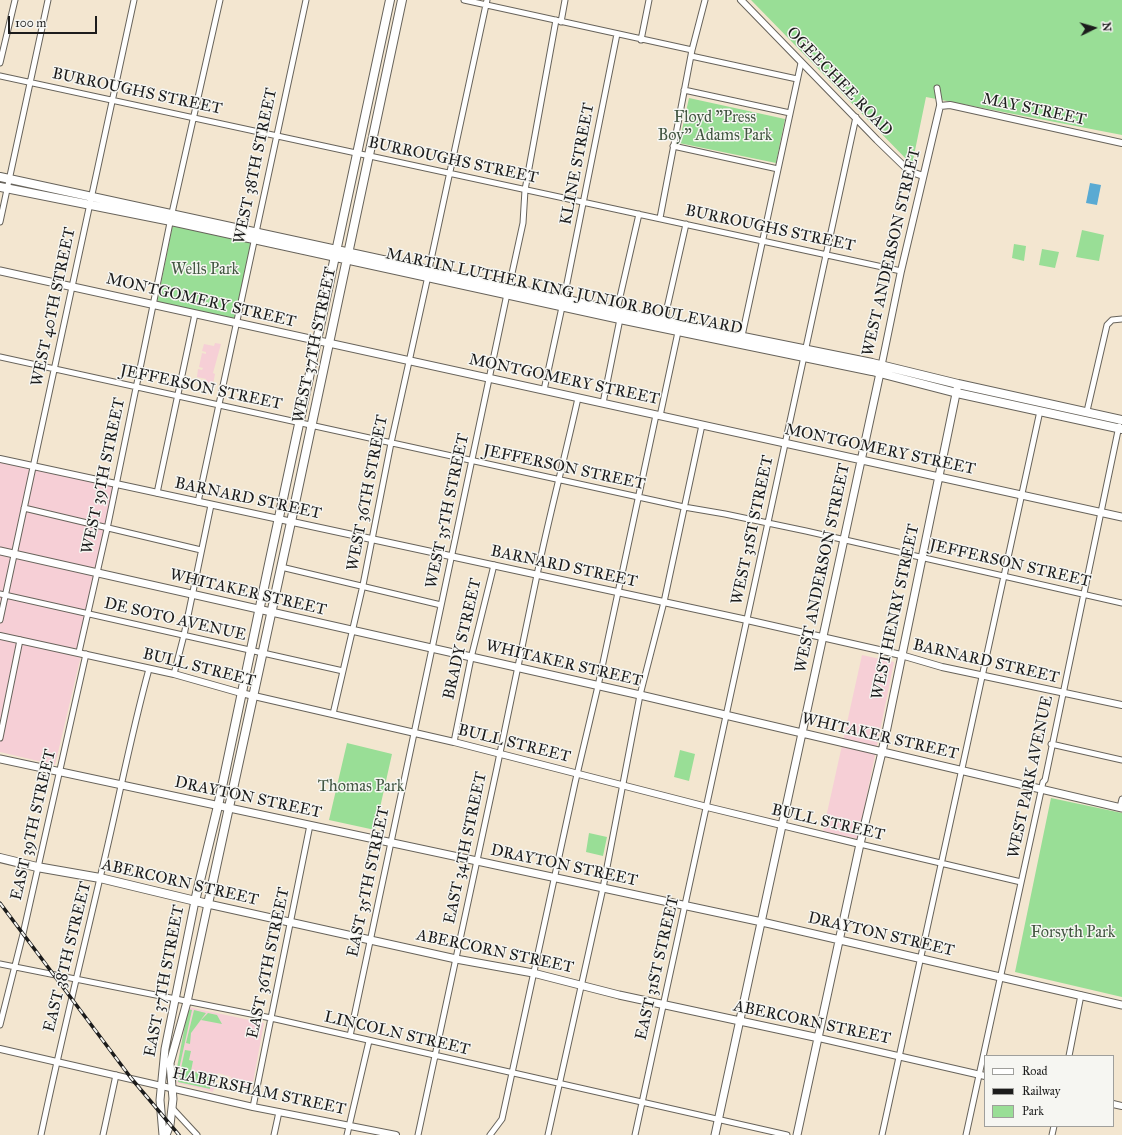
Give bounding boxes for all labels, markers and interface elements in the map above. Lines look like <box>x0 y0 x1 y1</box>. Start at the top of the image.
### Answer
scale bar <box>10 8 99 34</box>
north arrow <box>1074 8 1114 48</box>
text: 100 m <box>15 16 46 30</box>
text: N <box>1100 22 1113 32</box>
street label: OGEECHEE ROAD <box>782 23 896 141</box>
street label: BURROUGHS STREET <box>50 65 224 119</box>
street label: WEST 38TH STREET <box>230 86 282 246</box>
street label: MAY STREET <box>980 90 1088 130</box>
street label: KLINE STREET <box>557 101 599 227</box>
park label: Floyd "Press Boy" Adams Park <box>658 108 772 146</box>
street label: BURROUGHS STREET <box>366 134 540 188</box>
street label: WEST ANDERSON STREET <box>859 146 925 358</box>
street label: BURROUGHS STREET <box>683 202 857 256</box>
street label: WEST 40TH STREET <box>28 226 80 388</box>
street label: MARTIN LUTHER KING JUNIOR BOULEVARD <box>384 245 744 339</box>
park label: Wells Park <box>171 260 239 280</box>
street label: WEST 37TH STREET <box>289 265 341 425</box>
street label: MONTGOMERY STREET <box>104 270 298 332</box>
street label: MONTGOMERY STREET <box>467 350 661 410</box>
street label: JEFFERSON STREET <box>118 361 284 415</box>
street label: WEST 39TH STREET <box>78 396 130 556</box>
street label: WEST 36TH STREET <box>343 413 393 573</box>
street label: MONTGOMERY STREET <box>783 420 977 480</box>
street label: WEST 35TH STREET <box>422 432 474 590</box>
street label: JEFFERSON STREET <box>481 441 647 495</box>
street label: WEST 31ST STREET <box>728 454 778 606</box>
street label: WEST ANDERSON STREET <box>791 462 855 674</box>
street label: BARNARD STREET <box>173 474 323 524</box>
street label: WEST HENRY STREET <box>868 522 924 702</box>
street label: JEFFERSON STREET <box>927 536 1093 592</box>
street label: BARNARD STREET <box>489 542 639 592</box>
street label: WHITAKER STREET <box>168 566 328 620</box>
street label: BRADY STREET <box>440 577 486 701</box>
street label: DE SOTO AVENUE <box>102 594 248 646</box>
street label: BARNARD STREET <box>911 636 1061 688</box>
street label: WHITAKER STREET <box>484 637 644 691</box>
street label: BULL STREET <box>141 645 257 691</box>
street label: WEST PARK AVENUE <box>1004 694 1058 860</box>
street label: WHITAKER STREET <box>800 710 960 764</box>
street label: BULL STREET <box>456 721 572 767</box>
street label: EAST 39TH STREET <box>7 748 61 902</box>
street label: EAST 34TH STREET <box>441 770 491 926</box>
street label: DRAYTON STREET <box>173 773 323 823</box>
park label: Thomas Park <box>318 777 404 797</box>
street label: BULL STREET <box>770 801 886 845</box>
street label: EAST 35TH STREET <box>344 805 394 959</box>
street label: DRAYTON STREET <box>489 841 639 891</box>
street label: ABERCORN STREET <box>100 856 260 910</box>
street label: EAST 38TH STREET <box>40 880 96 1034</box>
street label: EAST 36TH STREET <box>244 886 294 1040</box>
street label: EAST 31ST STREET <box>632 894 684 1042</box>
street label: EAST 37TH STREET <box>141 903 189 1059</box>
street label: DRAYTON STREET <box>806 909 956 961</box>
park label: Forsyth Park <box>1031 923 1115 943</box>
street label: ABERCORN STREET <box>415 926 575 978</box>
street label: ABERCORN STREET <box>732 997 892 1049</box>
street label: LINCOLN STREET <box>322 1008 472 1060</box>
legend <box>984 1055 1114 1127</box>
street label: HABERSHAM STREET <box>171 1064 347 1120</box>
text: Road <box>1022 1064 1048 1078</box>
text: Railway <box>1022 1084 1060 1098</box>
text: Park <box>1022 1104 1044 1118</box>

